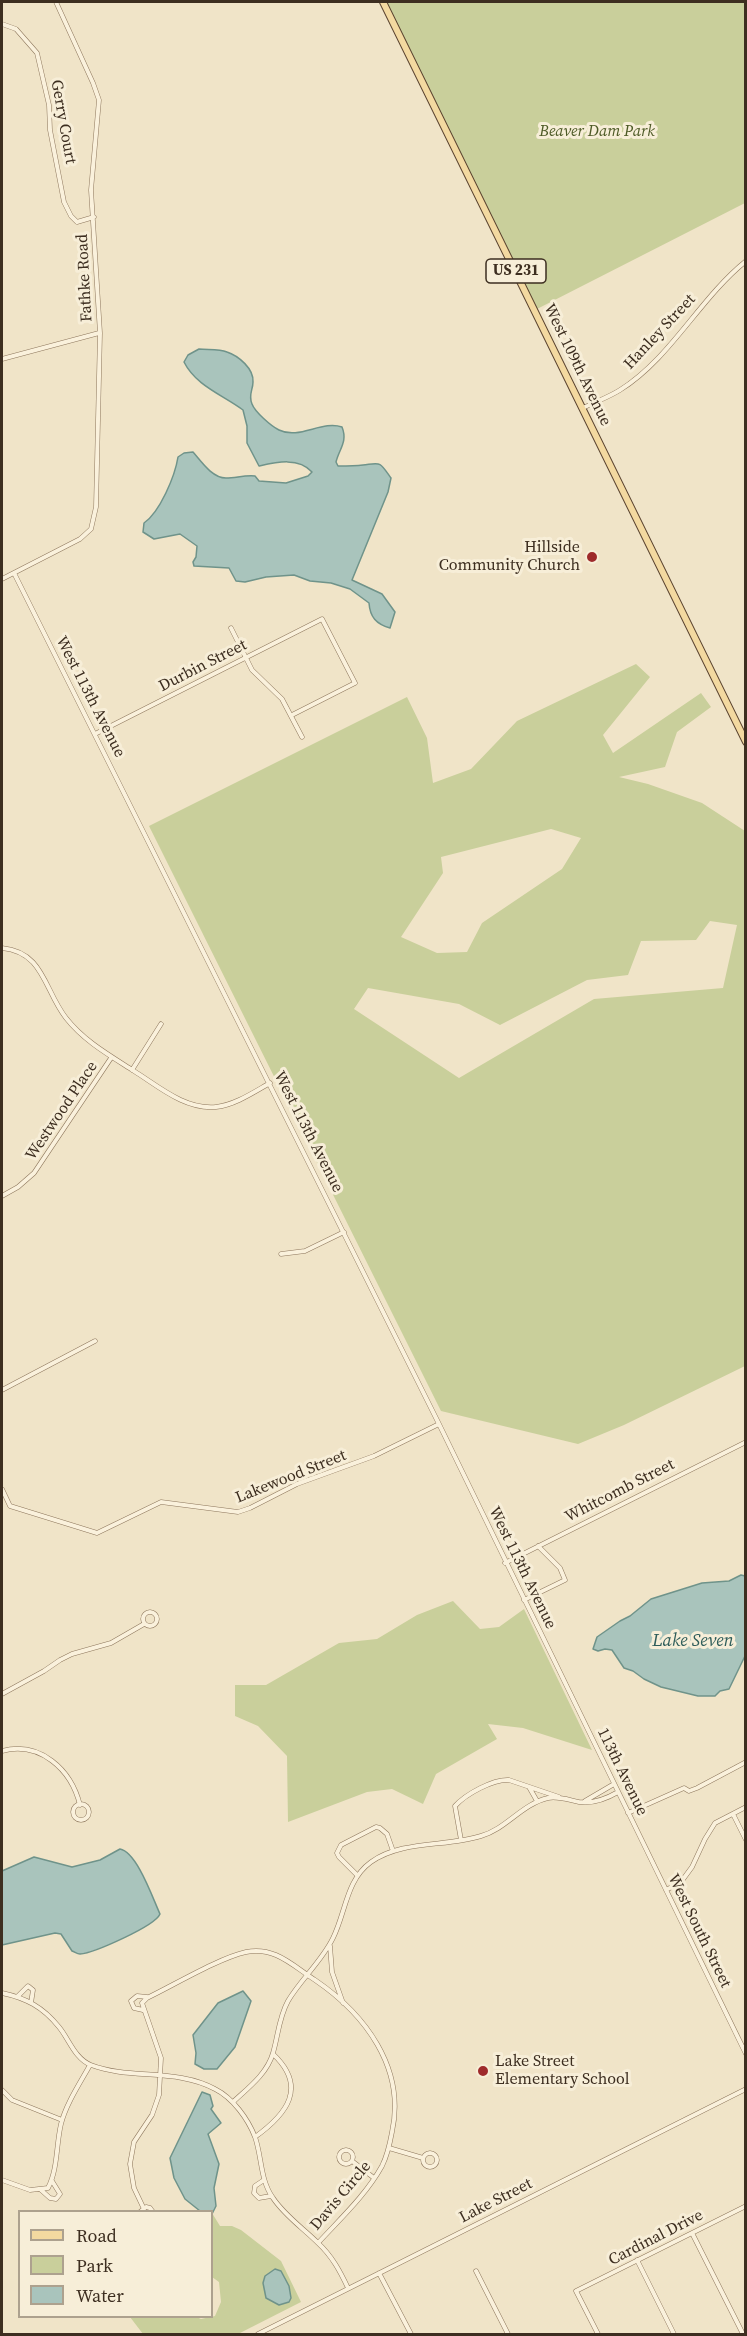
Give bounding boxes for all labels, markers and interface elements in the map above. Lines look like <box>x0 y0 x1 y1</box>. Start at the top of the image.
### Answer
street label: Gerry Court <box>46 78 80 166</box>
park label: Beaver Dam Park <box>539 122 655 142</box>
street label: Fathke Road <box>73 233 97 323</box>
road number: US 231 <box>486 259 546 283</box>
street label: Hanley Street <box>620 290 700 374</box>
street label: West 109th Avenue <box>539 301 615 429</box>
place label: Hillside Community Church <box>439 538 580 576</box>
marker: Hillside Community Church <box>585 550 599 564</box>
street label: West 113th Avenue <box>51 633 129 761</box>
street label: Durbin Street <box>156 636 250 696</box>
street label: Westwood Place <box>22 1058 102 1164</box>
street label: West 113th Avenue <box>269 1068 347 1196</box>
street label: Lakewood Street <box>233 1446 349 1508</box>
street label: Whitcomb Street <box>562 1455 678 1527</box>
street label: West 113th Avenue <box>484 1504 560 1632</box>
water label: Lake Seven <box>652 1630 734 1652</box>
street label: 113th Avenue <box>593 1725 651 1819</box>
street label: West South Street <box>663 1871 735 1991</box>
place label: Lake Street Elementary School <box>495 2052 629 2090</box>
marker: Lake Street Elementary School <box>476 2064 490 2078</box>
street label: Davis Circle <box>306 2157 376 2235</box>
street label: Lake Street <box>456 2174 536 2228</box>
street label: Cardinal Drive <box>606 2206 706 2270</box>
legend <box>18 2210 213 2318</box>
text: Road <box>76 2223 117 2248</box>
text: Park <box>76 2253 113 2278</box>
text: Water <box>76 2283 124 2308</box>

